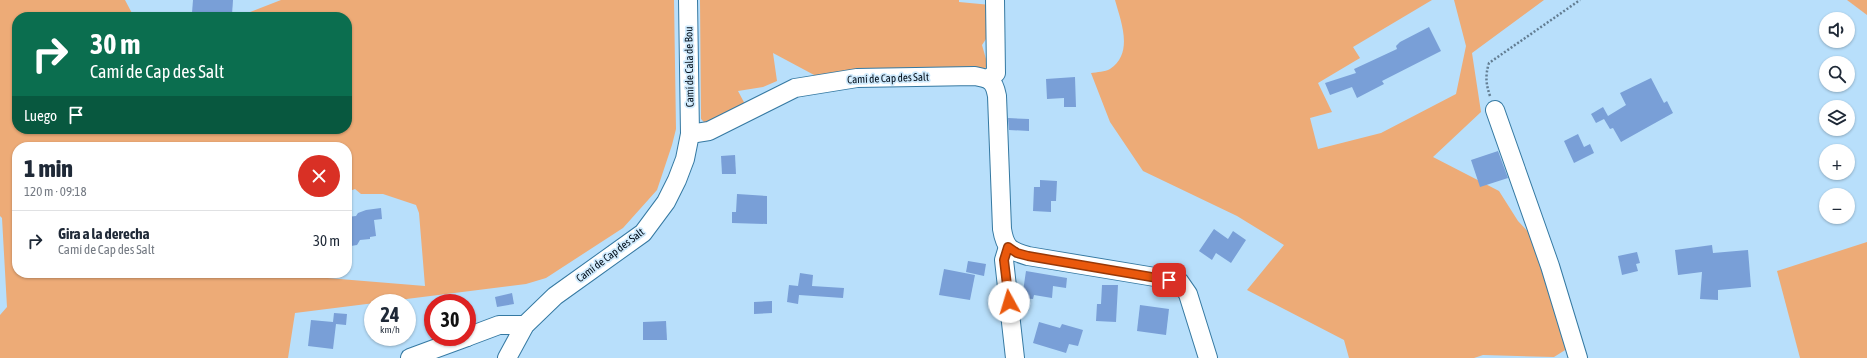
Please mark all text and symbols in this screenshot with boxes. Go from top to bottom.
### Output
map controls [1819,12,1855,224]
button: sound [1819,12,1855,48]
street label: Camí de Cala de Bou [682,27,696,107]
icon: right [24,28,76,80]
text: 30 m [90,28,140,60]
button: search [1819,56,1855,92]
text: Camí de Cap des Salt [90,61,224,82]
street label: Camí de Cap des Salt [847,71,929,85]
button: layers [1819,100,1855,136]
icon: arrive [65,104,87,126]
text: Luego [24,107,57,124]
button: + [1819,144,1855,180]
text: 1 min [24,155,73,182]
button: close [298,155,340,197]
text: 120 m · 09:18 [24,184,87,199]
button: − [1819,188,1855,224]
text: Gira a la derecha [58,225,149,242]
street label: Camí de Cap des Salt [574,226,646,284]
icon: right [24,230,46,252]
text: 30 m [313,232,340,249]
text: Camí de Cap des Salt [58,242,155,257]
pin [1152,263,1186,297]
icon: arrive [1158,269,1180,291]
position arrow [988,281,1030,323]
speed limit sign: 30 [424,294,476,346]
text: 24 [381,303,399,326]
text: km/h [380,324,400,335]

